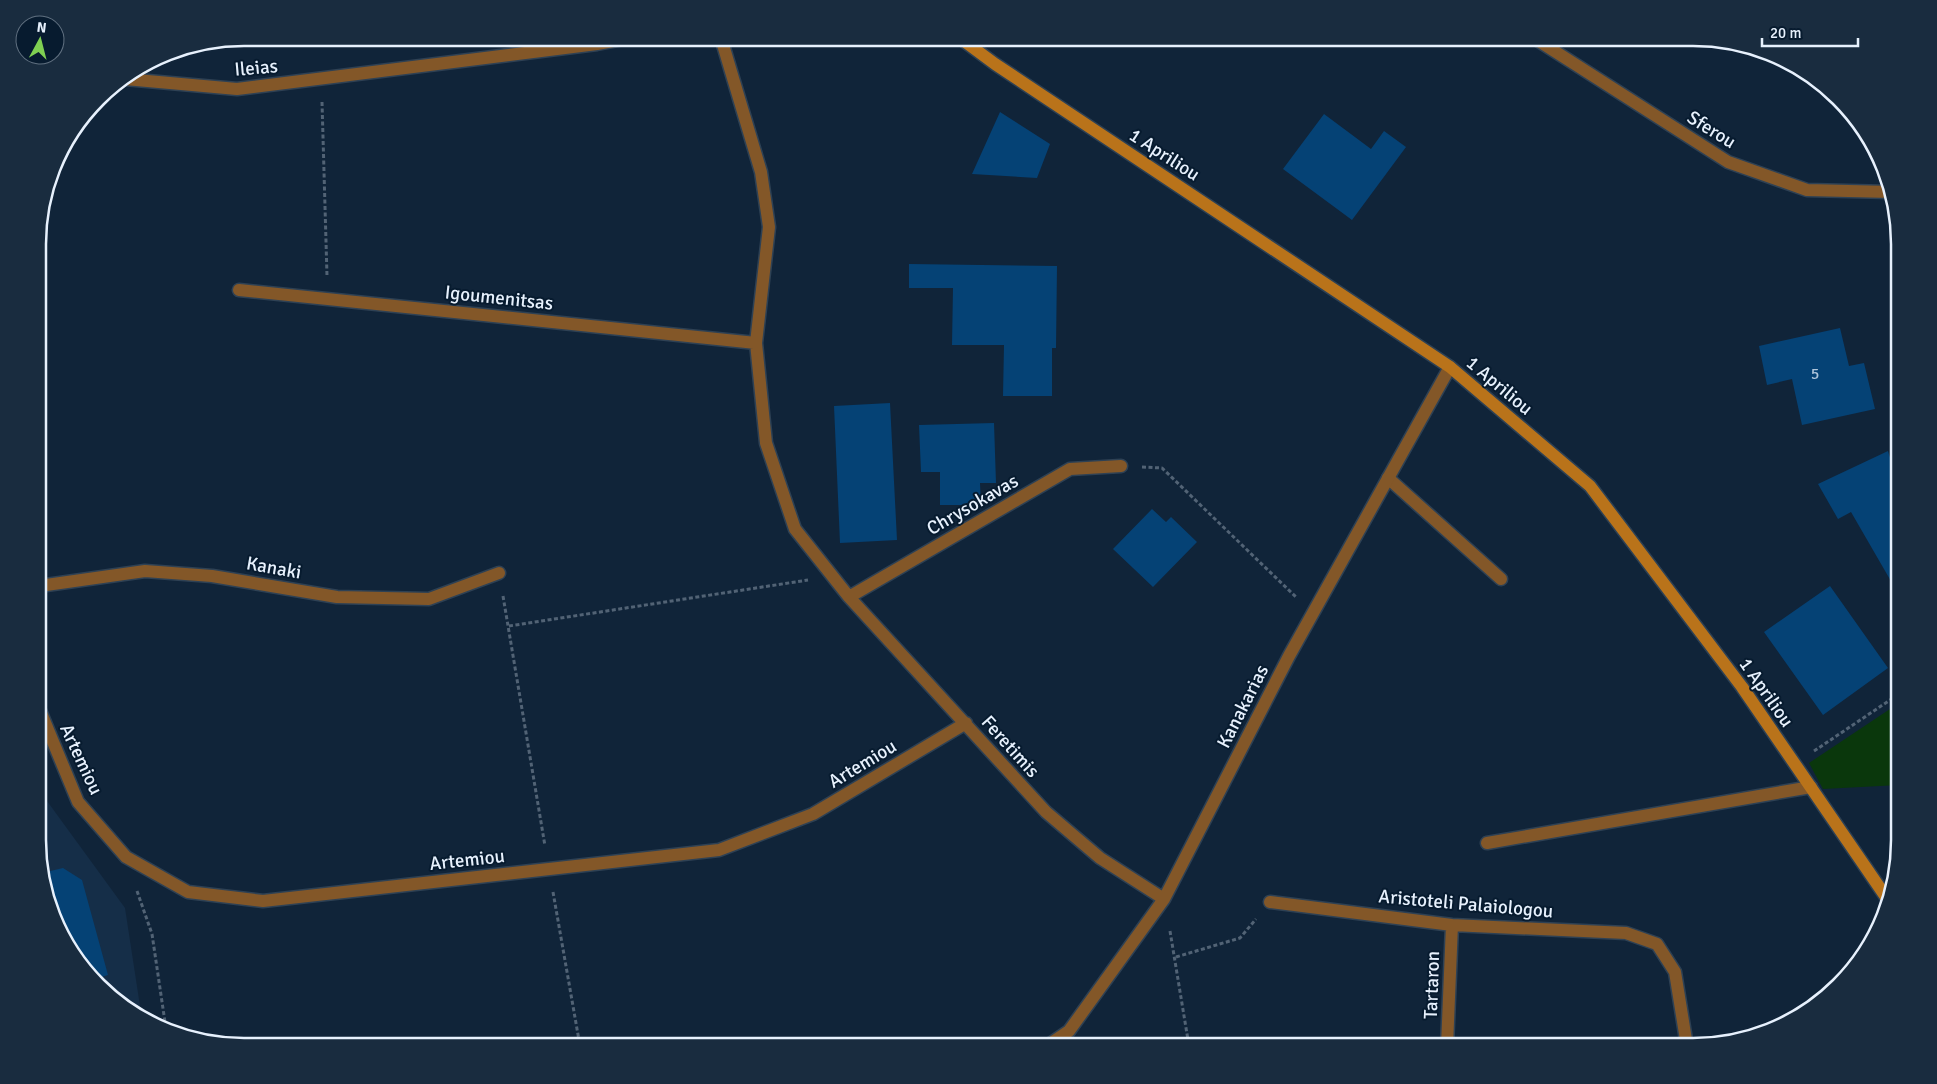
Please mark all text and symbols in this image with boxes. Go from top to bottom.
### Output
north arrow [15,15,65,65]
scale bar [1762,15,1858,47]
text: N [36,19,47,37]
text: 20 m [1770,24,1801,42]
street label: Ileias [233,54,279,82]
street label: Sferou [1683,106,1740,154]
street label: 1 Apriliou [1125,123,1204,187]
street label: Igoumenitsas [444,280,554,316]
street label: 1 Apriliou [1461,351,1538,421]
house number: 5 [1811,364,1819,384]
street label: Chrysokavas [922,469,1023,541]
street label: Kanaki [244,551,303,585]
street label: 1 Apriliou [1734,653,1799,732]
street label: Kanakarias [1212,661,1274,752]
street label: Feretimis [976,711,1044,783]
street label: Artemiou [54,720,108,799]
street label: Artemiou [824,734,901,794]
street label: Artemiou [428,844,506,876]
street label: Aristoteli Palaiologou [1378,884,1554,924]
street label: Tartaron [1419,951,1445,1020]

